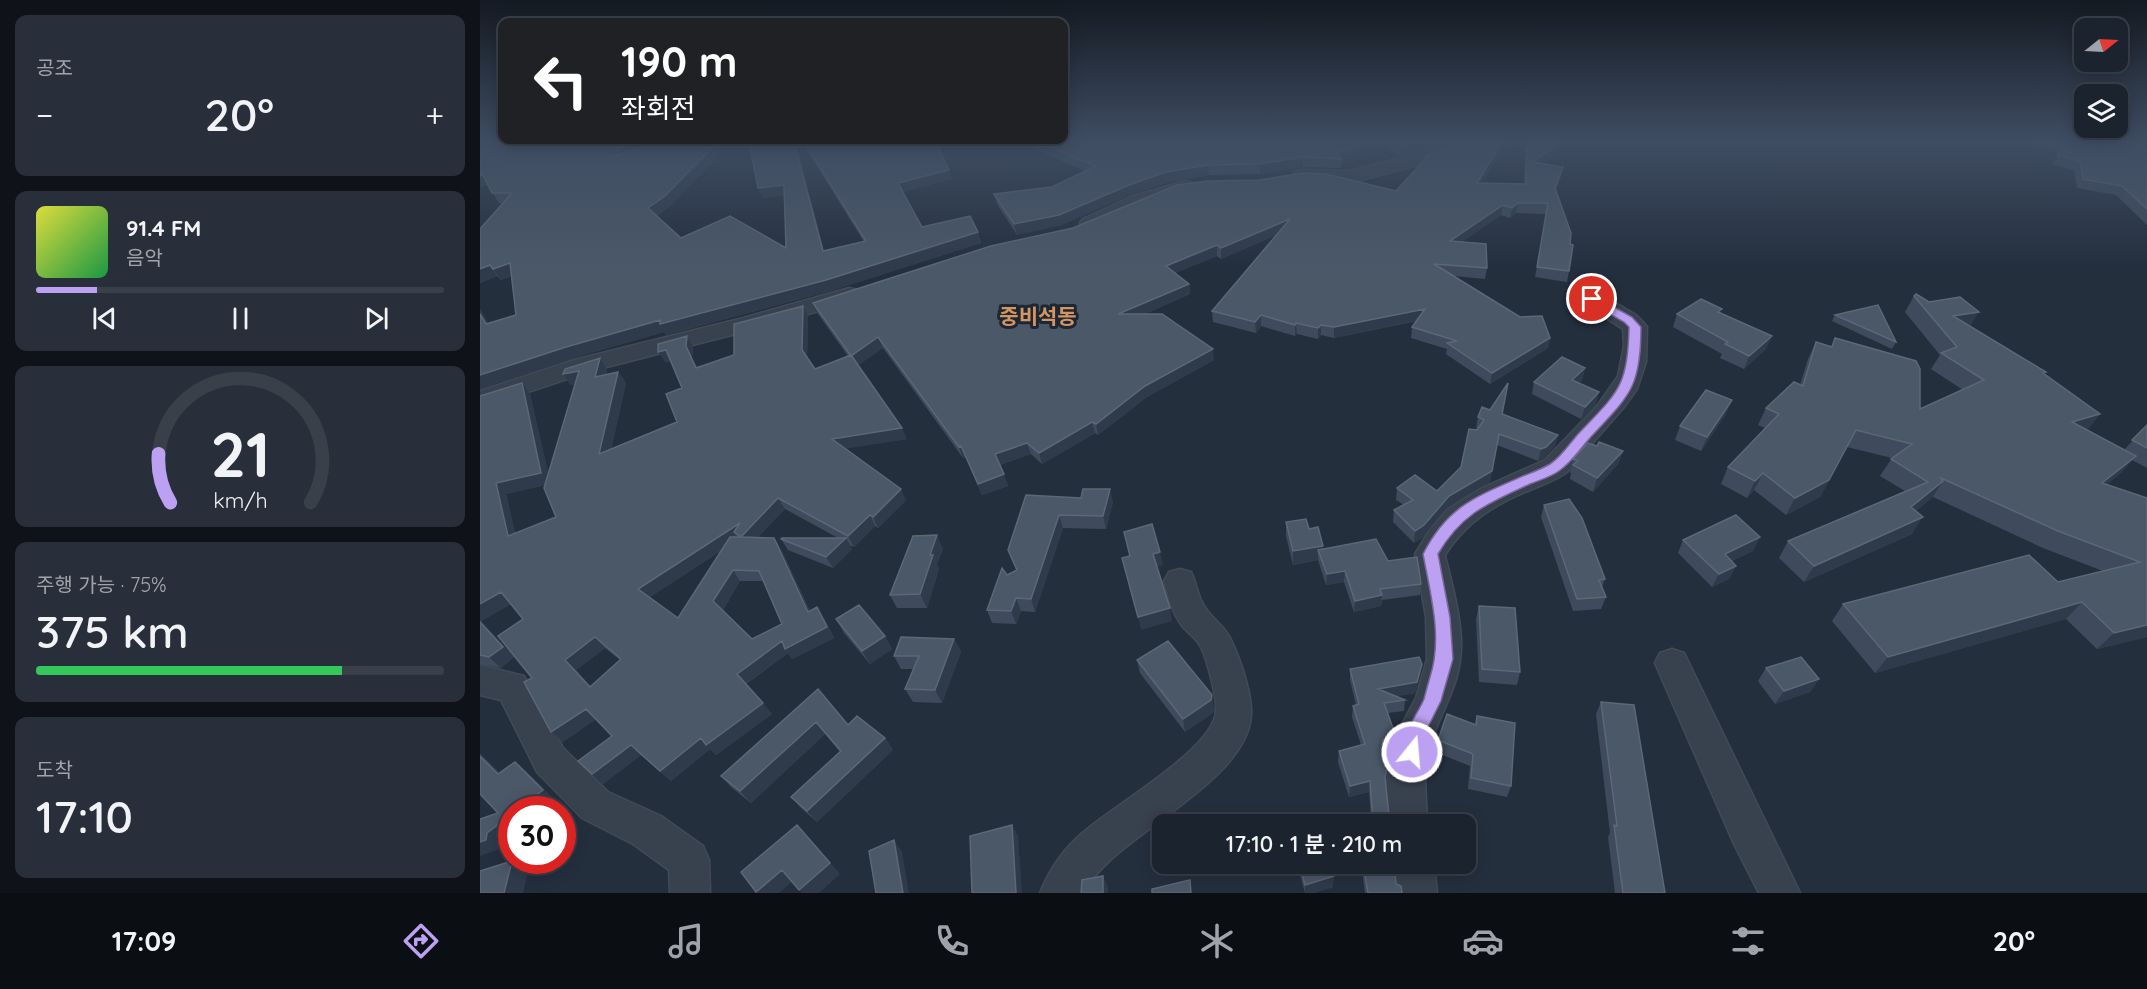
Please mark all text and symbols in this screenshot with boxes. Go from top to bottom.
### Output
north arrow [2074,18,2128,72]
map controls [2074,18,2128,138]
text: 190 m [621,35,737,88]
icon: left [522,42,600,120]
text: 공조 [36,55,73,80]
button: layers [2074,84,2128,138]
text: 20° [205,86,274,142]
text: 좌회전 [621,91,696,125]
text: − [36,94,53,135]
text: + [425,94,444,135]
text: 91.4 FM [126,214,201,242]
text: 음악 [126,245,163,270]
pin [1566,273,1617,324]
icon: arrive [1575,282,1608,315]
icon: previous [88,302,121,335]
icon: pause [224,302,257,335]
icon: next [360,302,393,335]
district label: 중비석동 [999,303,1077,329]
text: 21 [210,416,270,494]
text: km/h [213,488,267,514]
text: 주행 가능 · 75% [36,572,167,597]
text: 375 km [36,603,189,659]
position arrow [1380,720,1444,784]
text: 도착 [36,757,73,782]
text: 17:10 [36,788,133,844]
speed limit sign: 30 [498,796,576,874]
text: 17:10 · 1 분 · 210 m [1226,830,1402,858]
icon: directions [400,920,442,962]
icon: music [665,920,707,962]
icon: phone [931,920,973,962]
icon: climate [1196,920,1238,962]
icon: car [1462,920,1504,962]
icon: filters [1727,920,1769,962]
text: 17:09 [112,924,176,958]
text: 20° [1993,924,2035,958]

